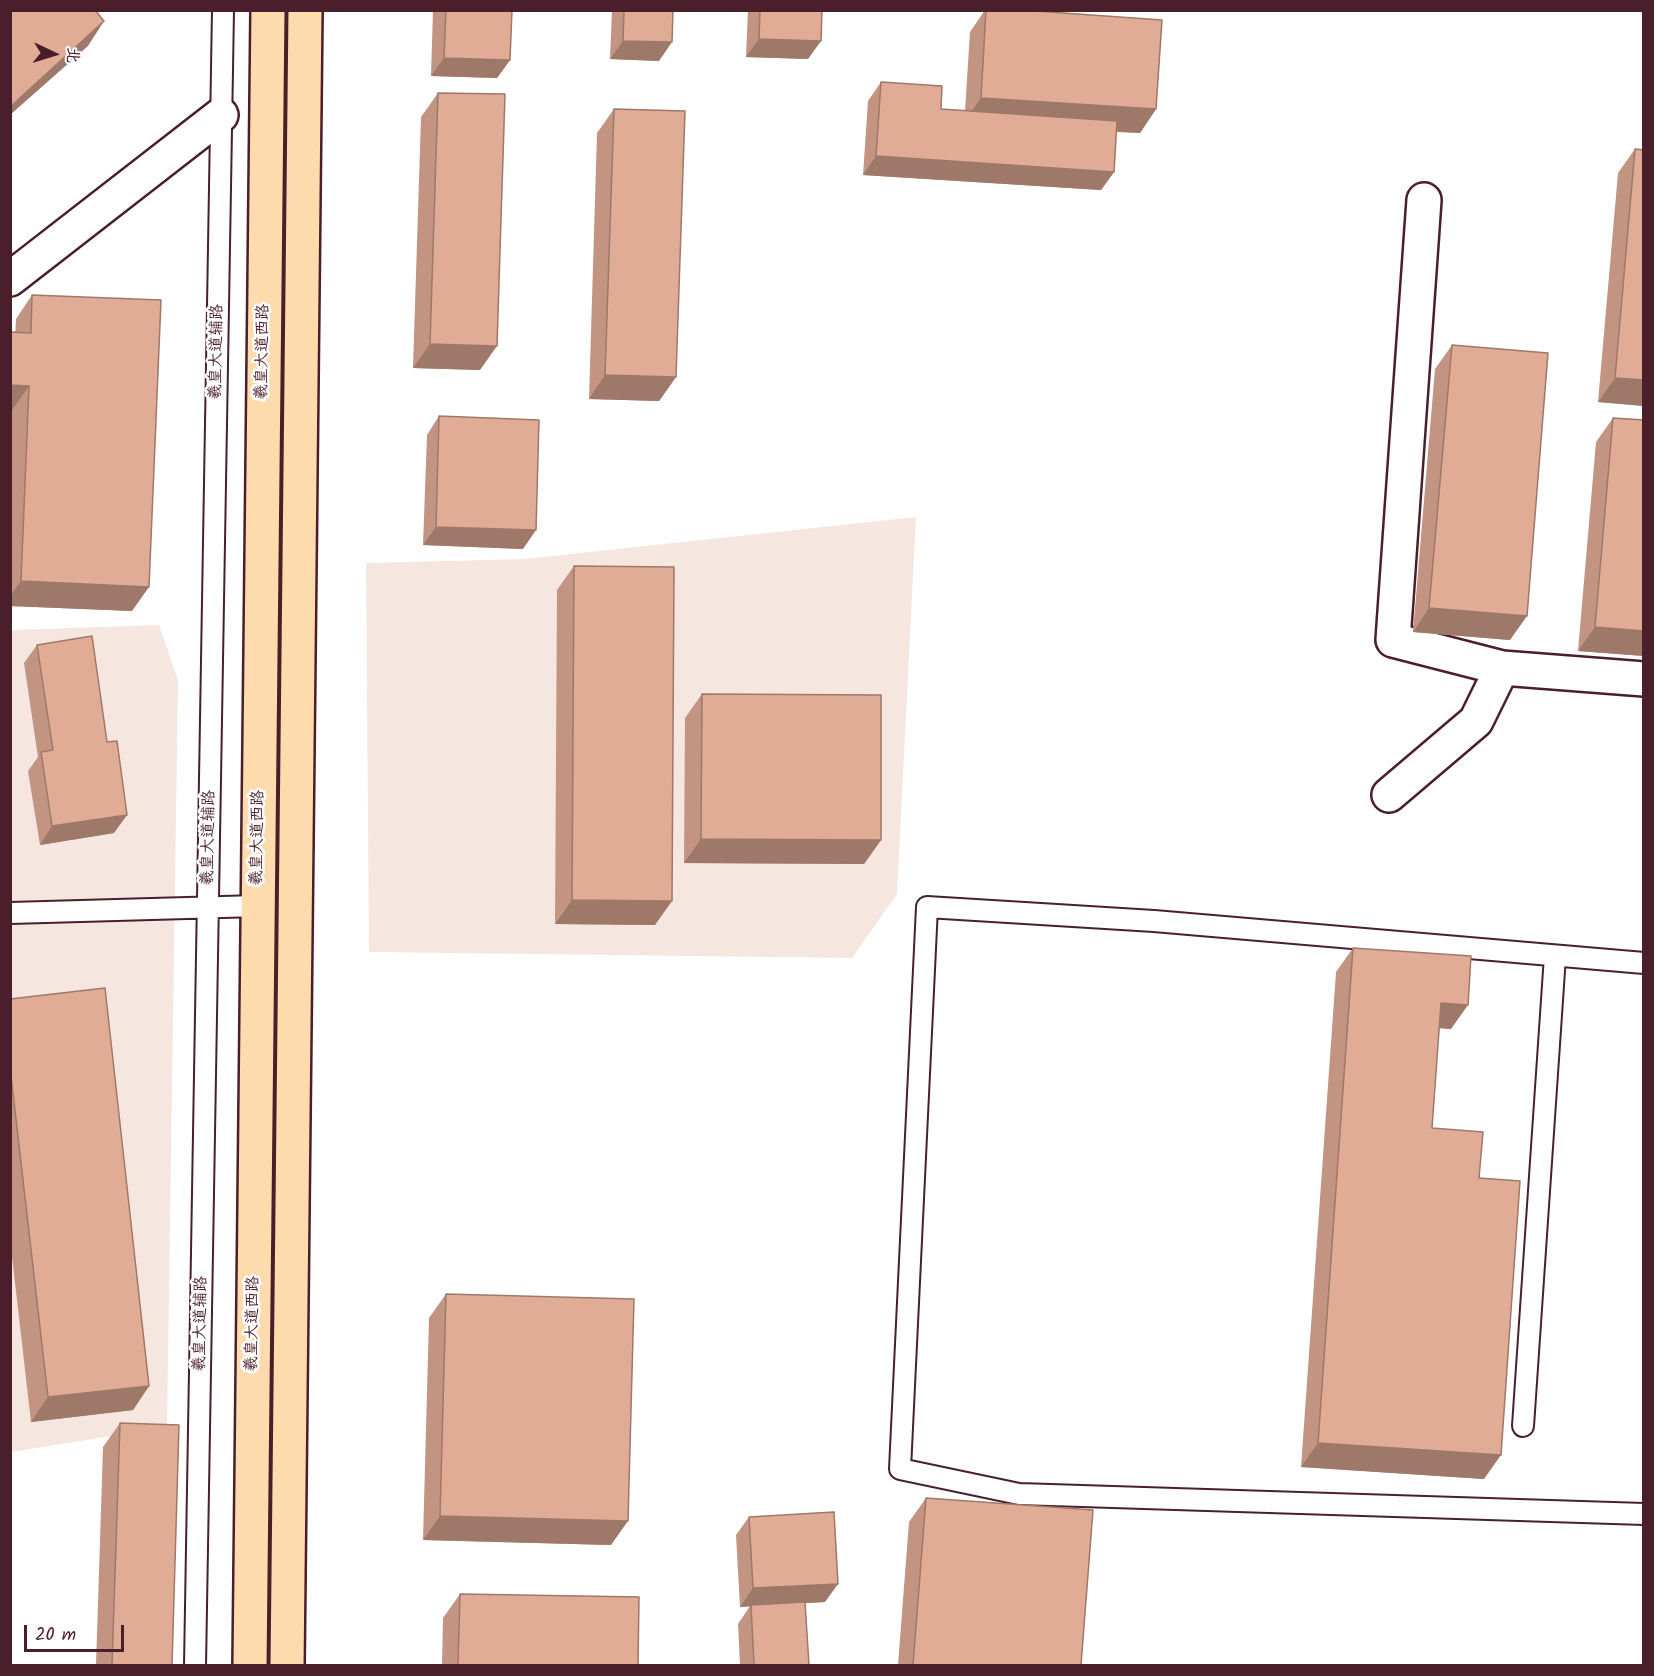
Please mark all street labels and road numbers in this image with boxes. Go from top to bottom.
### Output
street label: 羲皇大道辅路 [208,304,228,400]
street label: 羲皇大道西路 [254,304,274,400]
street label: 羲皇大道辅路 [200,790,220,886]
street label: 羲皇大道西路 [249,790,269,886]
street label: 羲皇大道辅路 [192,1276,212,1372]
street label: 羲皇大道西路 [244,1276,264,1372]

